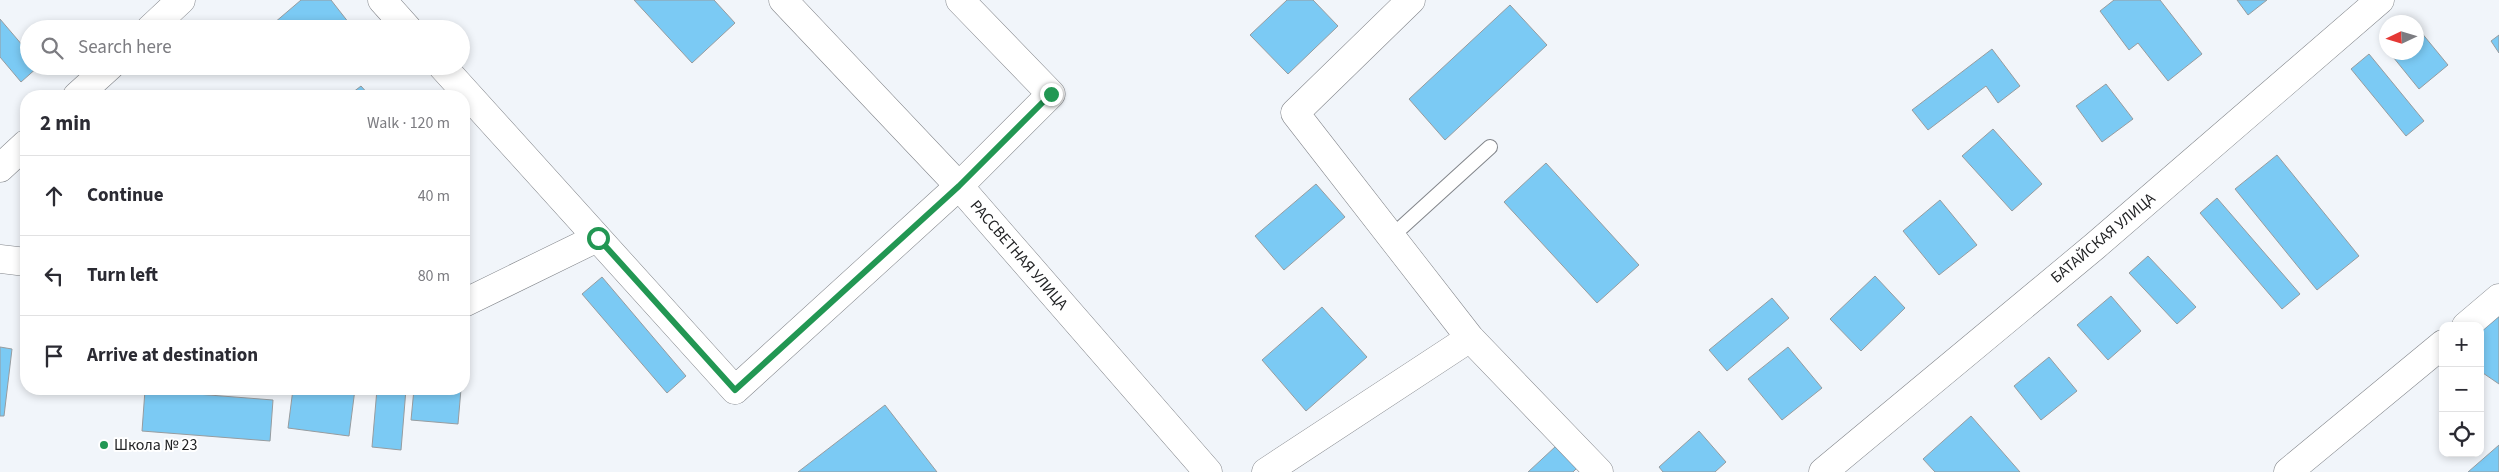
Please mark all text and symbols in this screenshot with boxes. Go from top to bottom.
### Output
north arrow [2379,15,2424,60]
search box [20,20,470,75]
icon: search [38,34,66,62]
text: Search here [78,34,172,61]
route end [1040,83,1063,106]
text: 2 min [40,108,91,138]
text: Walk · 120 m [367,112,450,134]
icon: ahead [40,182,68,210]
text: Continue [87,182,164,209]
text: 40 m [418,185,450,207]
street label: БАТАЙСКАЯ УЛИЦА [2046,187,2160,288]
street label: РАССВЕТНАЯ УЛИЦА [965,195,1073,315]
route start [587,227,610,250]
icon: left [40,262,68,290]
text: Turn left [87,262,158,289]
text: 80 m [418,265,450,287]
map controls [2439,322,2484,457]
button: + [2439,322,2484,367]
icon: arrive [40,342,68,370]
text: Arrive at destination [87,342,258,369]
button: − [2439,367,2484,412]
button: locate [2439,412,2484,457]
place label: Школа № 23 [114,434,198,456]
marker: Школа № 23 [98,439,110,451]

